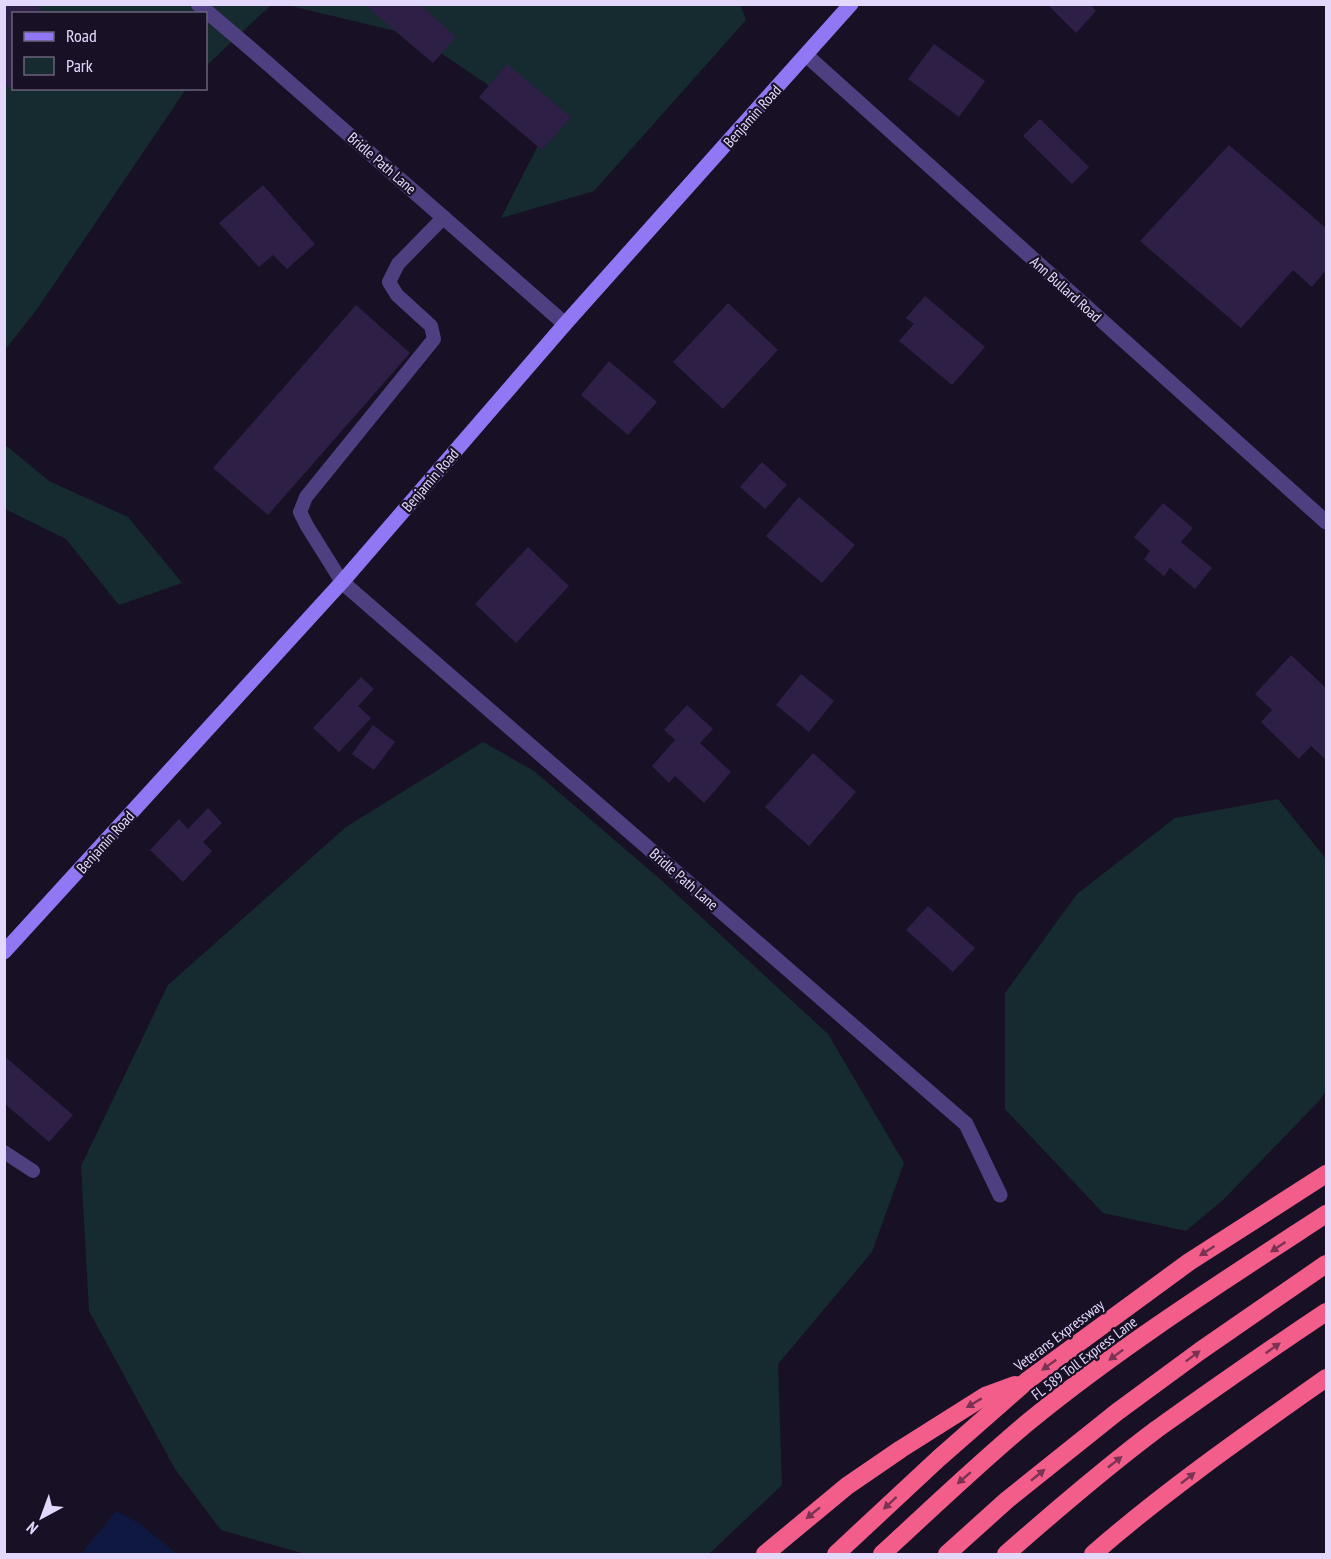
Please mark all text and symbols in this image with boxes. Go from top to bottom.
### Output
legend [12,12,207,90]
text: Road [66,24,97,47]
text: Park [66,54,93,77]
street label: Benjamin Road [719,81,785,151]
street label: Bridle Path Lane [344,128,420,198]
street label: Ann Bullard Road [1026,252,1106,326]
street label: Benjamin Road [397,445,463,515]
street label: Benjamin Road [72,807,138,877]
street label: Bridle Path Lane [646,844,722,914]
one-way arrow [1270,1241,1286,1253]
one-way arrow [1199,1245,1215,1256]
street label: Veterans Expressway [1010,1295,1108,1376]
street label: FL 589 Toll Express Lane [1027,1312,1141,1404]
one-way arrow [1264,1342,1280,1354]
one-way arrow [1108,1349,1123,1361]
one-way arrow [1185,1350,1200,1362]
one-way arrow [1041,1359,1057,1371]
one-way arrow [965,1398,982,1408]
one-way arrow [1107,1457,1122,1469]
one-way arrow [1031,1469,1046,1481]
one-way arrow [957,1471,972,1485]
one-way arrow [1180,1473,1195,1485]
north arrow [12,1487,72,1547]
one-way arrow [883,1496,897,1510]
one-way arrow [806,1507,821,1519]
text: N [22,1518,42,1539]

